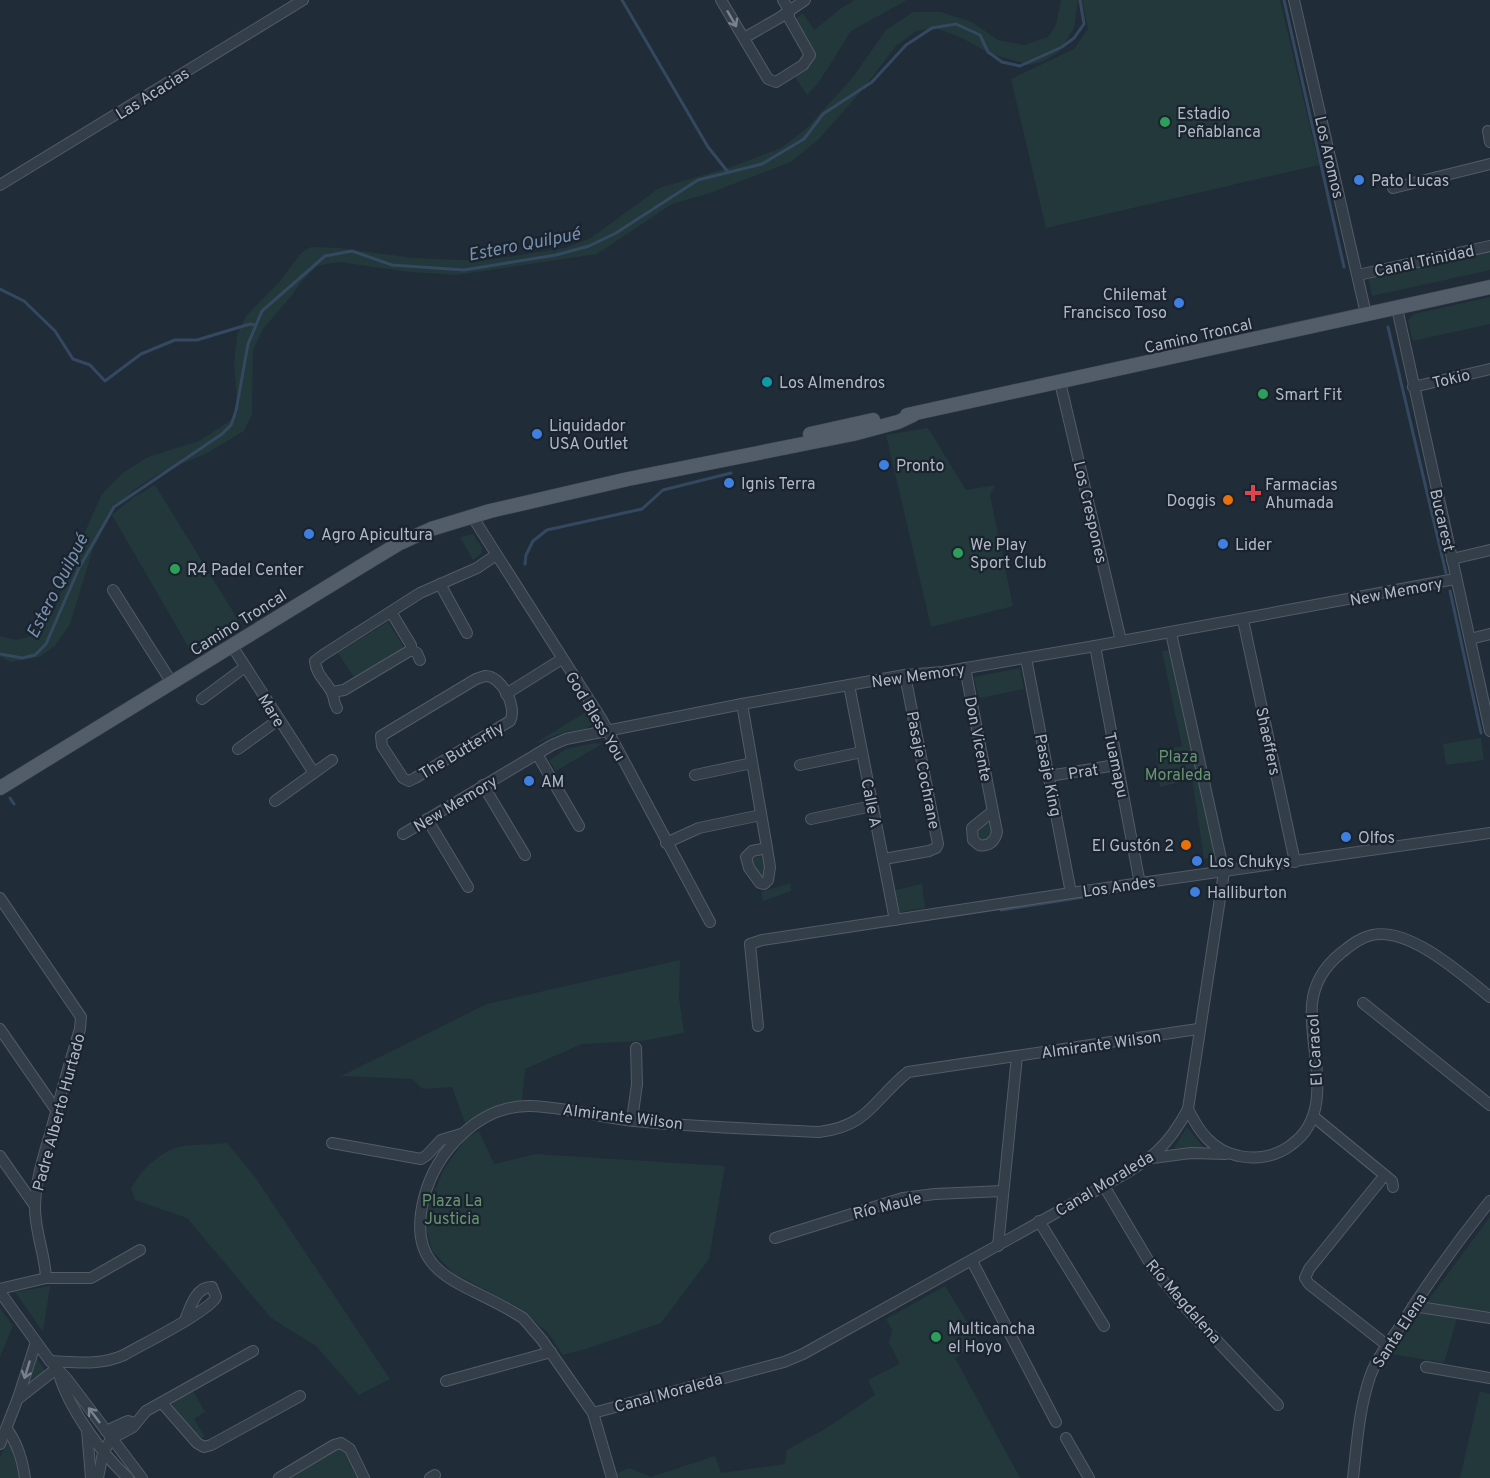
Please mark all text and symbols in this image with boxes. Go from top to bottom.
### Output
one-way arrow [727,10,739,27]
street label: Las Acacias [112,64,194,125]
place label: Estadio Peñablanca [1177,105,1261,143]
street label: Los Aromos [1309,114,1347,201]
marker: Estadio Peñablanca [1158,115,1172,129]
place label: Pato Lucas [1371,172,1449,192]
marker: Pato Lucas [1352,173,1366,187]
water label: Estero Quilpué [466,223,584,268]
street label: Canal Trinidad [1373,242,1476,282]
place label: Chilemat Francisco Toso [1063,286,1167,324]
marker: Chilemat Francisco Toso [1172,296,1186,310]
street label: Camino Troncal [1143,315,1254,359]
street label: Tokio [1431,366,1472,394]
place label: Los Almendros [779,374,885,394]
marker: Los Almendros [760,375,774,389]
place label: Smart Fit [1275,386,1342,406]
marker: Smart Fit [1256,387,1270,401]
place label: Liquidador USA Outlet [549,417,628,455]
marker: Liquidador USA Outlet [530,427,544,441]
place label: Pronto [896,457,944,477]
marker: Pronto [877,458,891,472]
street label: Los Crespones [1068,459,1111,566]
place label: Ignis Terra [741,475,816,495]
marker: Ignis Terra [722,476,736,490]
place label: Farmacias Ahumada [1265,476,1338,514]
marker: Farmacias Ahumada [1246,486,1260,500]
street label: Bucarest [1424,487,1458,554]
place label: Doggis [1167,492,1216,512]
marker: Doggis [1221,493,1235,507]
place label: Agro Apicultura [321,526,433,546]
marker: Agro Apicultura [302,527,316,541]
water label: Estero Quilpué [22,529,95,643]
place label: We Play Sport Club [970,536,1047,574]
place label: Lider [1235,536,1272,556]
marker: Lider [1216,537,1230,551]
marker: We Play Sport Club [951,546,965,560]
place label: R4 Padel Center [187,561,304,581]
marker: R4 Padel Center [168,562,182,576]
street label: New Memory [1348,574,1445,612]
street label: Camino Troncal [187,586,291,661]
street label: New Memory [870,661,966,693]
street label: God Bless You [560,669,629,765]
street label: Mare [252,691,288,731]
street label: Don Vicente [959,695,995,784]
street label: Shaeffers [1250,706,1284,777]
street label: Pasaje Cochrane [901,710,943,831]
street label: The Butterfly [416,719,508,785]
street label: Tuamapu [1098,731,1132,800]
street label: Pasaje King [1029,732,1065,818]
park label: Plaza Moraleda [1145,748,1211,786]
street label: Prat [1067,761,1100,785]
street label: New Memory [411,772,502,838]
place label: AM [541,773,564,793]
marker: AM [522,774,536,788]
street label: Calle A [855,777,885,830]
place label: Olfos [1358,829,1395,849]
marker: Olfos [1339,830,1353,844]
place label: El Gustón 2 [1092,837,1174,857]
marker: El Gustón 2 [1179,838,1193,852]
place label: Los Chukys [1209,853,1290,873]
marker: Los Chukys [1190,854,1204,868]
street label: Los Andes [1082,873,1157,903]
place label: Halliburton [1207,884,1287,904]
marker: Halliburton [1188,885,1202,899]
street label: El Caracol [1304,1013,1328,1087]
street label: Almirante Wilson [1040,1028,1162,1064]
street label: Padre Alberto Hurtado [29,1031,91,1194]
street label: Almirante Wilson [562,1101,684,1135]
street label: Canal Moraleda [1052,1148,1158,1222]
street label: Río Maule [851,1189,924,1225]
park label: Plaza La Justicia [422,1192,482,1230]
street label: Río Magdalena [1140,1256,1225,1349]
street label: Santa Elena [1369,1290,1432,1372]
place label: Multicancha el Hoyo [948,1320,1035,1358]
marker: Multicancha el Hoyo [929,1330,943,1344]
one-way arrow [21,1360,32,1379]
street label: Canal Moraleda [612,1370,725,1418]
one-way arrow [87,1407,100,1423]

